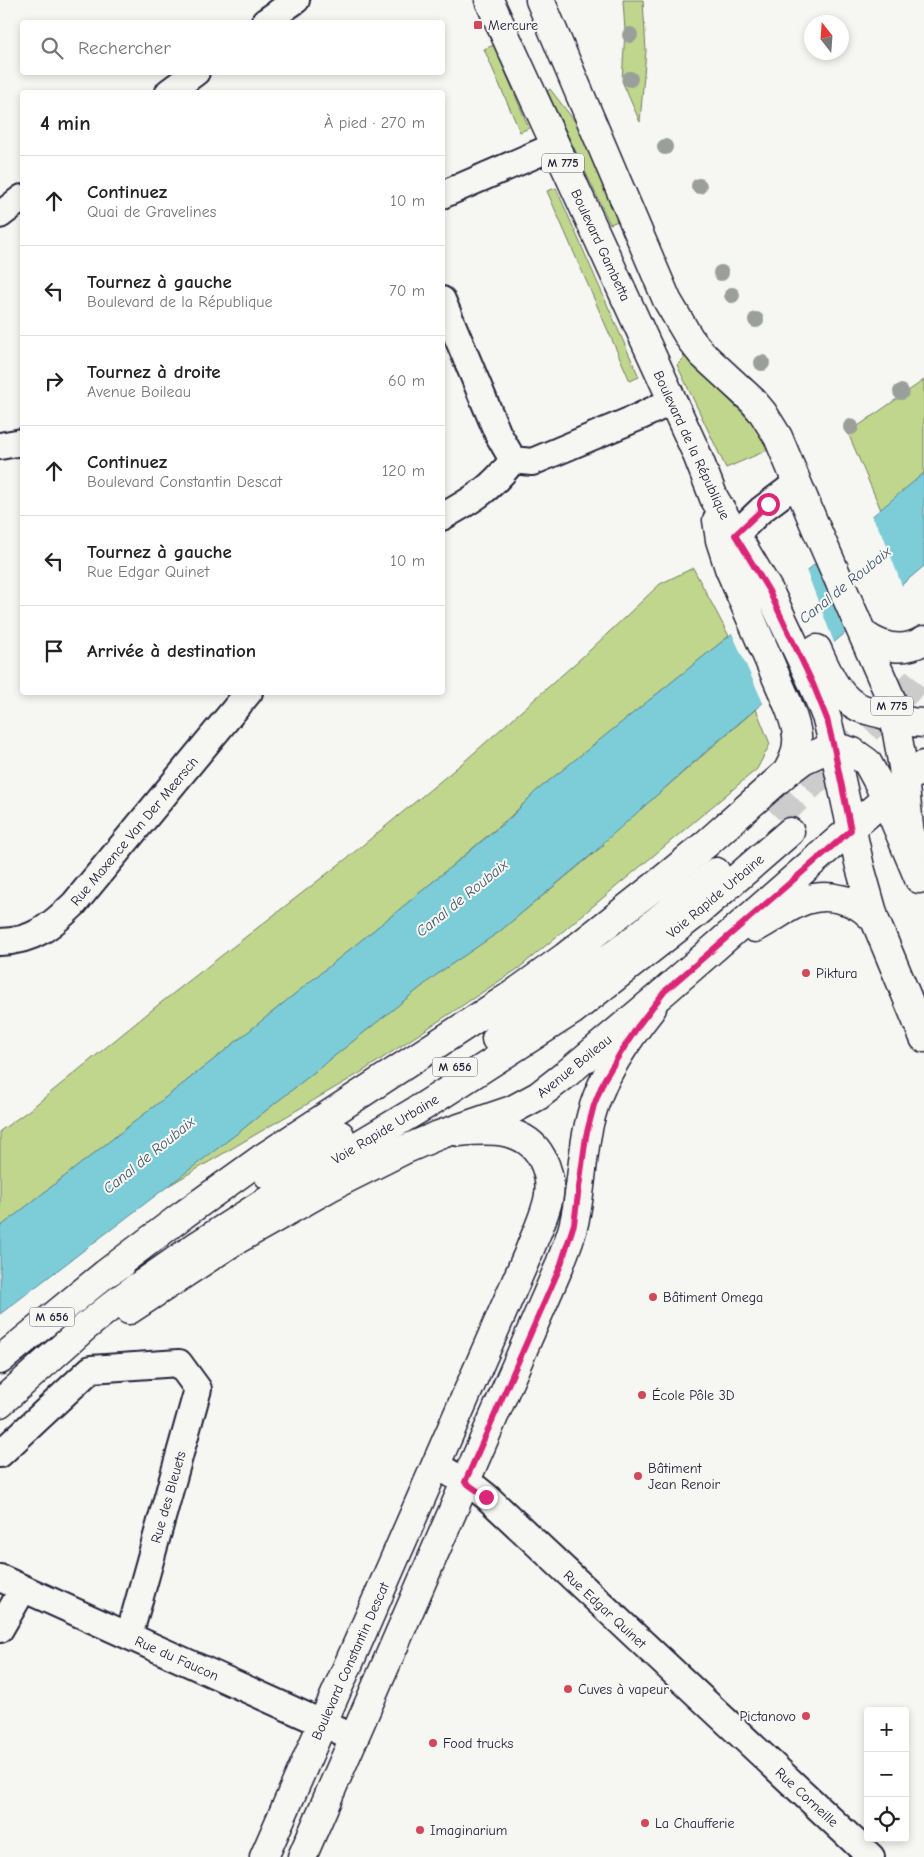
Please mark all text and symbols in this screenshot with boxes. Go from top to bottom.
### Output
north arrow [804,15,849,60]
place label: Mercure [488,17,538,34]
marker: Mercure [472,19,484,31]
search box [20,20,445,75]
icon: search [38,34,66,62]
text: Rechercher [78,37,171,59]
text: 4 min [40,111,91,135]
text: À pied · 270 m [324,114,425,132]
road number: M 775 [542,154,584,172]
text: Continuez [87,181,167,203]
icon: ahead [40,187,68,215]
street label: Boulevard Gambetta [567,187,634,304]
text: 10 m [390,192,425,210]
text: Quai de Gravelines [87,203,216,221]
text: Tournez à gauche [87,271,232,293]
icon: left [40,277,68,305]
text: 70 m [389,282,425,300]
text: Boulevard de la République [87,293,273,311]
text: Tournez à droite [87,361,221,383]
icon: right [40,367,68,395]
street label: Boulevard de la République [650,368,734,522]
text: 60 m [388,372,425,390]
text: Avenue Boileau [87,383,191,401]
text: Continuez [87,451,167,473]
icon: ahead [40,457,68,485]
text: 120 m [382,462,425,480]
text: Boulevard Constantin Descat [87,473,282,491]
route start [757,493,780,516]
text: Tournez à gauche [87,541,232,563]
water label: Canal de Roubaix [796,542,895,627]
icon: left [40,547,68,575]
text: 10 m [390,552,425,570]
text: Rue Edgar Quinet [87,563,209,581]
icon: arrive [40,637,68,665]
text: Arrivée à destination [87,640,256,662]
road number: M 775 [871,696,913,716]
street label: Rue Maxence Van Der Meersch [67,753,202,909]
street label: Voie Rapide Urbaine [663,851,767,942]
water label: Canal de Roubaix [413,855,512,940]
place label: Piktura [816,965,857,982]
marker: Piktura [800,967,812,979]
street label: Avenue Boileau [534,1031,615,1102]
road number: M 656 [432,1058,478,1076]
street label: Voie Rapide Urbaine [329,1091,442,1168]
water label: Canal de Roubaix [100,1112,199,1197]
place label: Bâtiment Omega [663,1289,763,1306]
marker: Bâtiment Omega [647,1291,659,1303]
road number: M 656 [30,1308,74,1326]
place label: École Pôle 3D [652,1387,735,1404]
marker: École Pôle 3D [636,1389,648,1401]
street label: Rue des Bleuets [147,1449,190,1545]
place label: Bâtiment Jean Renoir [648,1460,721,1493]
marker: Bâtiment Jean Renoir [632,1470,644,1482]
route end [475,1486,498,1509]
street label: Rue Edgar Quinet [560,1567,650,1653]
street label: Boulevard Constantin Descat [308,1579,393,1743]
street label: Rue du Faucon [132,1632,221,1685]
place label: Cuves à vapeur [578,1681,669,1698]
marker: Cuves à vapeur [562,1683,574,1695]
map controls [864,1707,909,1842]
button: + [864,1707,909,1752]
place label: Pictanovo [739,1708,796,1725]
marker: Pictanovo [800,1710,812,1722]
place label: Food trucks [443,1735,513,1752]
marker: Food trucks [427,1737,439,1749]
button: − [864,1752,909,1797]
street label: Rue Corneille [772,1764,842,1831]
button: locate [864,1797,909,1842]
place label: La Chaufferie [655,1815,734,1832]
marker: La Chaufferie [639,1817,651,1829]
place label: Imaginarium [430,1822,507,1839]
marker: Imaginarium [414,1824,426,1836]

